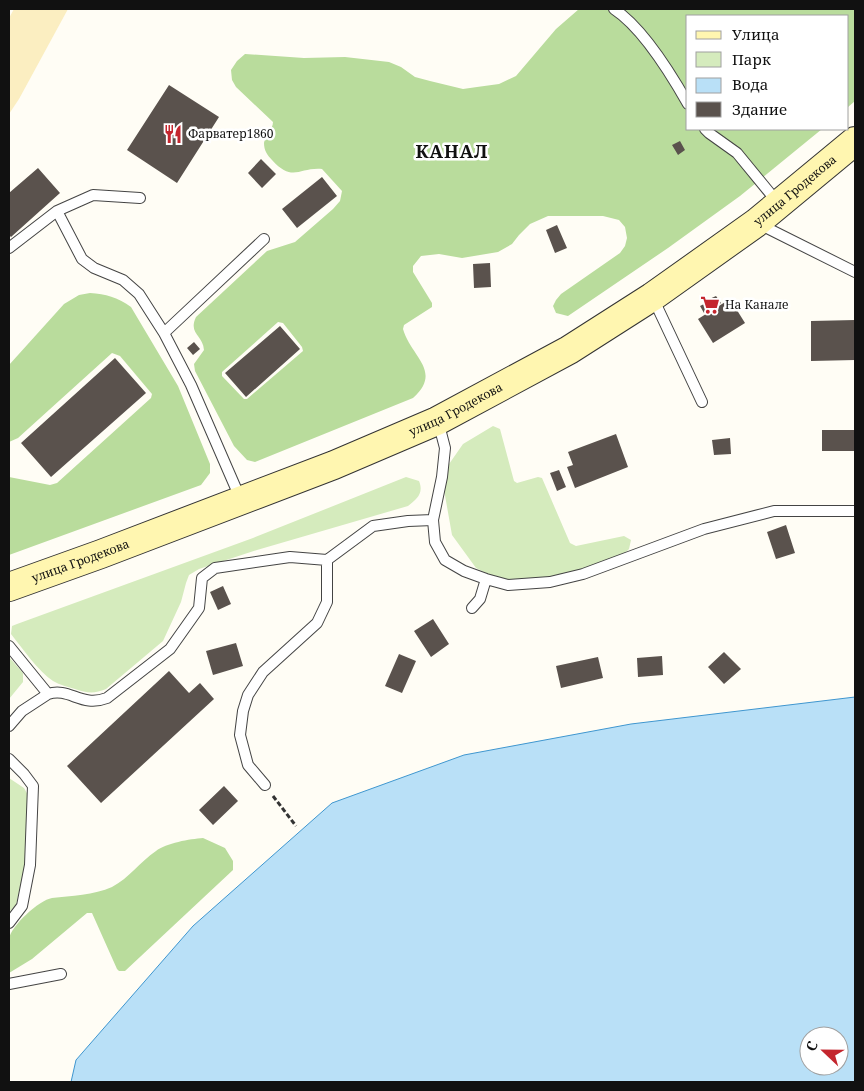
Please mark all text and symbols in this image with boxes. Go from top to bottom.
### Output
legend [686,15,849,130]
text: Улица [732,24,780,44]
text: Парк [732,49,771,69]
text: Вода [732,74,768,94]
text: Здание [732,99,787,119]
restaurant icon: Фарватер1860 [162,123,184,145]
place label: Фарватер1860 [188,125,274,142]
district label: КАНАЛ [415,139,489,163]
street label: улица Гродекова [750,151,840,230]
supermarket icon: На Канале [699,294,721,316]
place label: На Канале [725,296,788,313]
street label: улица Гродекова [406,378,505,440]
street label: улица Гродекова [29,535,132,586]
north arrow [799,1026,849,1076]
text: С [801,1038,822,1054]

